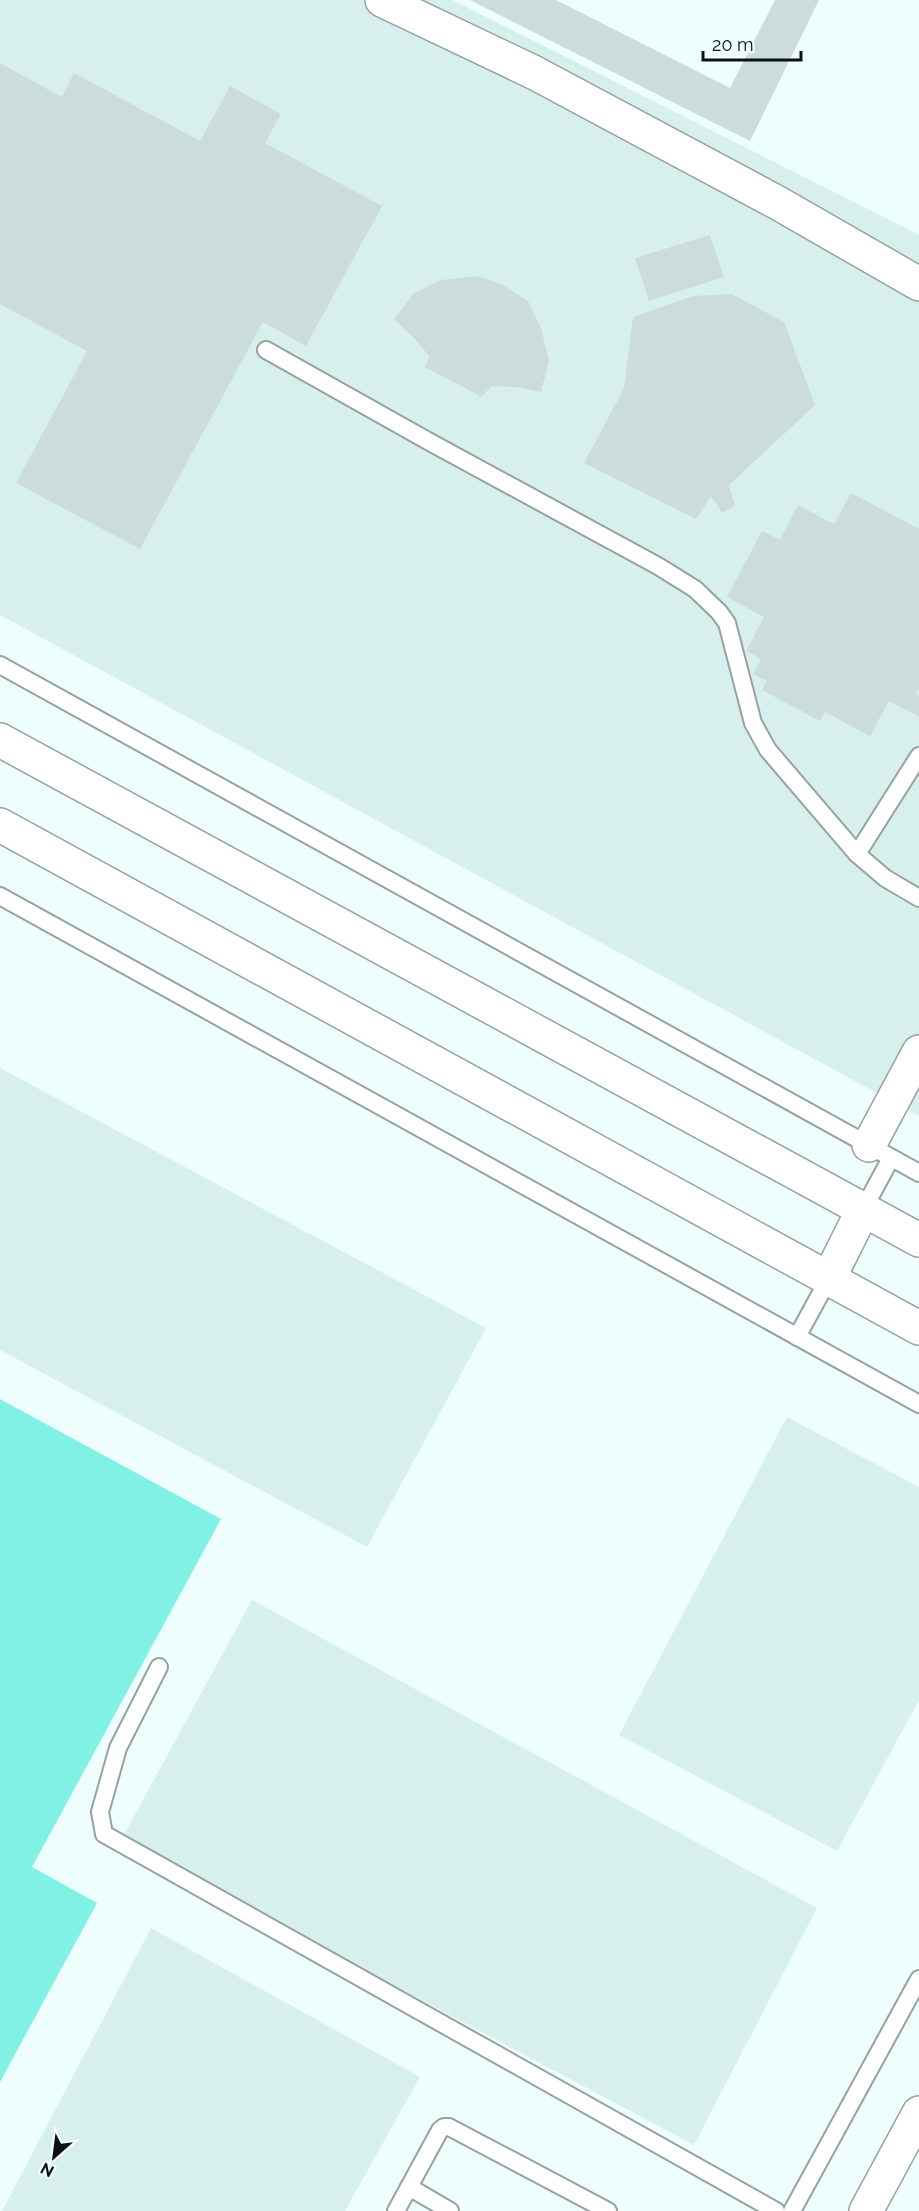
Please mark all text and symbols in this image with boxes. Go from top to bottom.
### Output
scale bar [703,24,800,62]
text: 20 m [712,34,754,55]
north arrow [24,2127,84,2187]
text: N [37,2159,57,2181]

